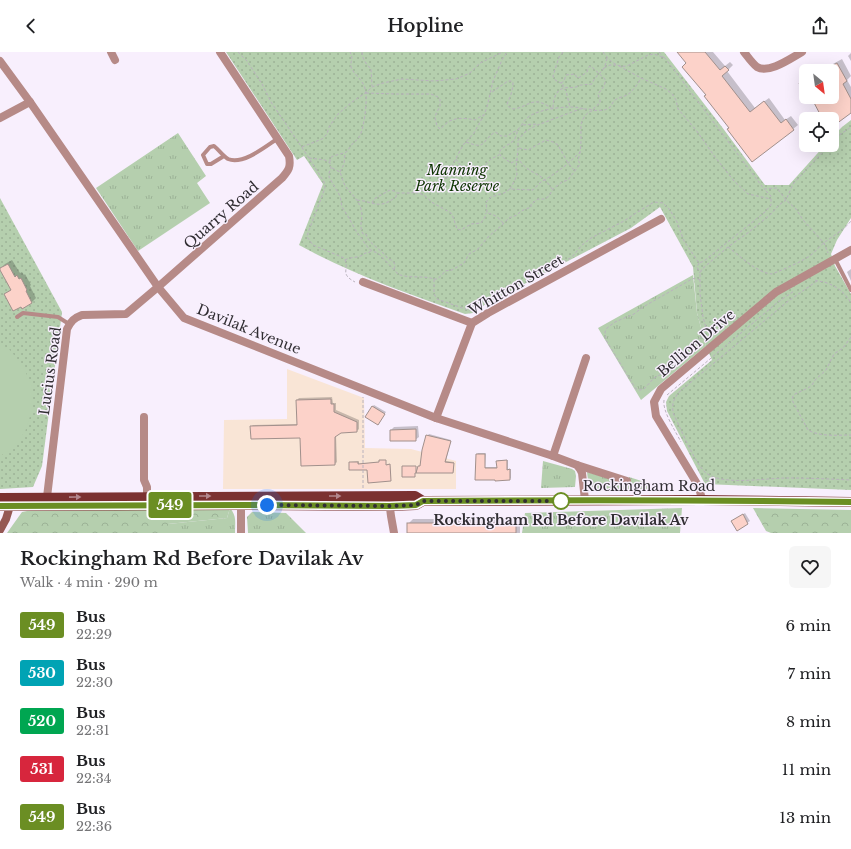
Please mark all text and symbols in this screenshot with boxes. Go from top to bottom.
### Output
icon: back [20,15,42,37]
text: Hopline [387,15,464,37]
icon: share [809,15,831,37]
north arrow [799,64,839,104]
map controls [799,64,839,152]
button: locate [799,112,839,152]
park label: Manning Park Reserve [414,161,500,195]
street label: Quarry Road [180,177,263,252]
street label: Whitton Street [464,250,567,320]
street label: Davilak Avenue [194,300,304,358]
street label: Bellion Drive [654,305,738,381]
street label: Lucius Road [35,325,65,416]
street label: Rockingham Road [583,477,716,495]
line badge: 549 [147,492,193,518]
marker: Rockingham Rd Before Davilak Av [552,492,570,510]
one-way arrow [199,493,211,500]
one-way arrow [329,493,342,499]
one-way arrow [69,494,82,500]
your location [257,495,277,515]
text: 549 [156,496,184,514]
place label: Rockingham Rd Before Davilak Av [433,511,689,529]
button: heart [789,546,831,588]
text: Rockingham Rd Before Davilak Av [20,547,364,570]
text: Walk · 4 min · 290 m [20,574,158,591]
text: Bus [76,607,106,626]
text: 549 [28,616,56,634]
text: 6 min [786,616,831,635]
text: 22:29 [76,626,112,643]
text: Bus [76,655,106,674]
text: 530 [28,664,56,682]
text: 7 min [788,664,831,683]
text: 22:30 [76,674,113,691]
text: Bus [76,703,106,722]
text: 520 [28,712,56,730]
text: 8 min [786,712,831,731]
text: 22:31 [76,722,110,739]
text: Bus [76,751,106,770]
text: 531 [30,760,54,778]
text: 11 min [782,760,831,779]
text: 22:34 [76,770,111,787]
text: Bus [76,799,106,818]
text: 549 [28,808,56,826]
text: 13 min [779,808,831,827]
text: 22:36 [76,818,112,835]

